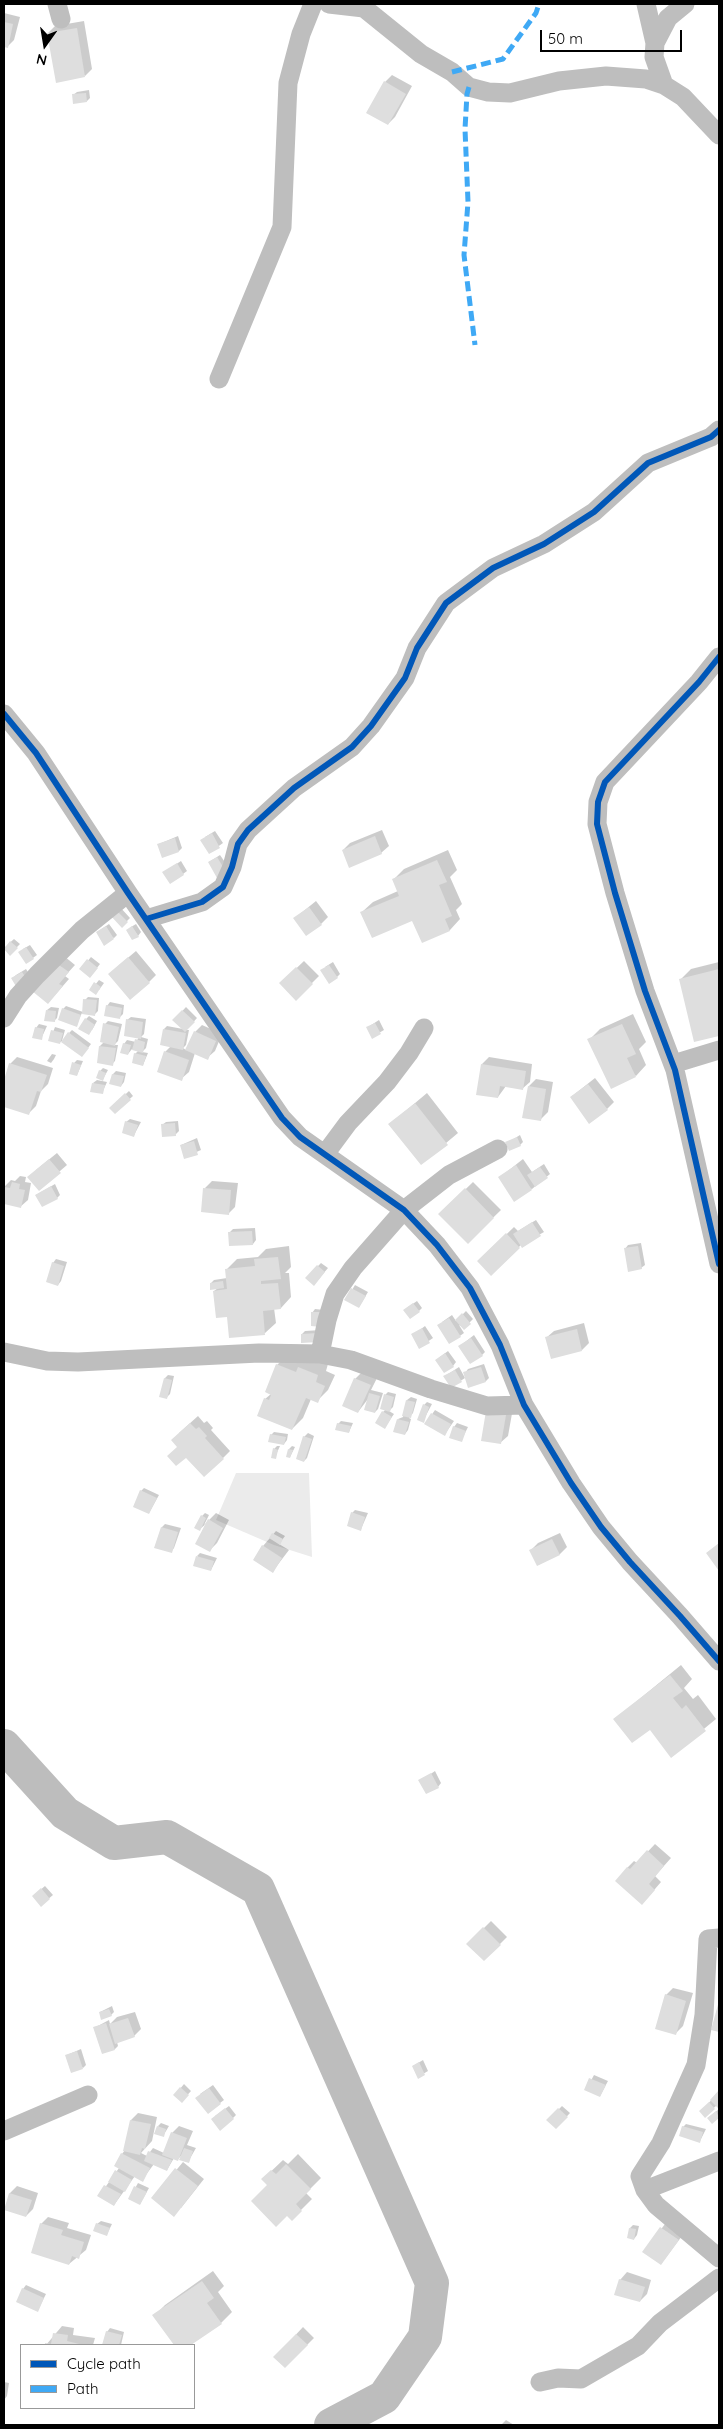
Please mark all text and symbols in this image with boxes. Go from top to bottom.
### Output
north arrow [20,20,70,70]
scale bar [543,20,686,52]
text: 50 m [548,29,583,48]
text: N [35,50,49,70]
legend [20,2344,195,2409]
text: Cycle path [67,2354,141,2373]
text: Path [67,2379,99,2398]

